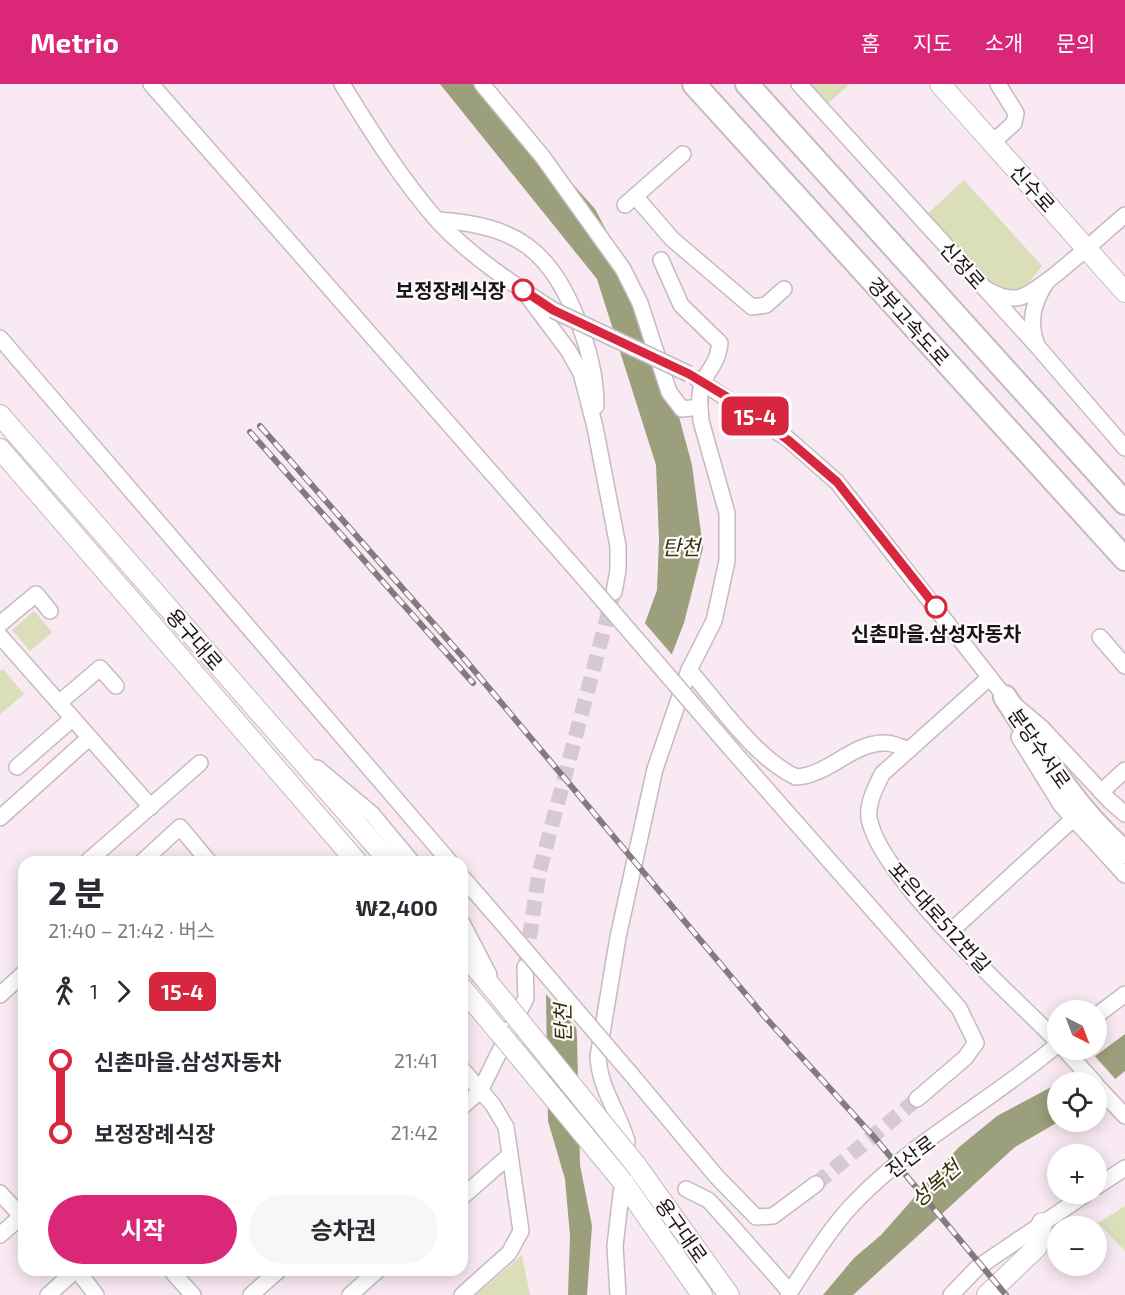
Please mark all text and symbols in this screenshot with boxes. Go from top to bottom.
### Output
text: Metrio [30,25,119,59]
text: 홈 [861,30,880,55]
text: 지도 [913,30,952,55]
text: 소개 [985,30,1023,55]
text: 문의 [1056,30,1095,55]
street label: 신수로 [1006,159,1060,217]
street label: 신정로 [936,236,990,294]
street label: 경부고속도로 [863,272,955,370]
place label: 보정장례식장 [396,278,506,302]
marker: 보정장례식장 [512,279,534,301]
line badge: 15-4 [713,396,797,436]
text: 15-4 [734,404,776,429]
water label: 탄천 [662,534,703,559]
marker: 신촌마을.삼성자동차 [925,596,947,618]
street label: 용구대로 [162,603,228,675]
place label: 신촌마을.삼성자동차 [851,621,1022,645]
street label: 분당수서로 [1004,703,1076,793]
street label: 포은대로512번길 [884,857,996,977]
text: 2 분 [48,872,105,912]
text: ₩2,400 [356,894,438,920]
text: 21:40 – 21:42 · 버스 [48,918,215,942]
icon: walk [48,975,81,1008]
icon: forward [107,975,140,1008]
text: 1 [90,979,98,1003]
text: 15-4 [161,979,204,1004]
north arrow [1047,1000,1107,1060]
map controls [1047,1000,1107,1276]
water label: 탄천 [549,1001,575,1043]
text: 신촌마을.삼성자동차 [94,1048,282,1074]
text: 21:41 [394,1048,438,1072]
button: locate [1047,1072,1107,1132]
text: 보정장례식장 [94,1120,215,1146]
text: 21:42 [391,1120,438,1144]
street label: 진산로 [881,1130,939,1182]
button: + [1047,1144,1107,1204]
water label: 성복천 [905,1153,967,1211]
street label: 용구대로 [651,1193,713,1267]
button: 시작 [48,1195,237,1264]
button: 승차권 [249,1195,438,1264]
button: − [1047,1216,1107,1276]

